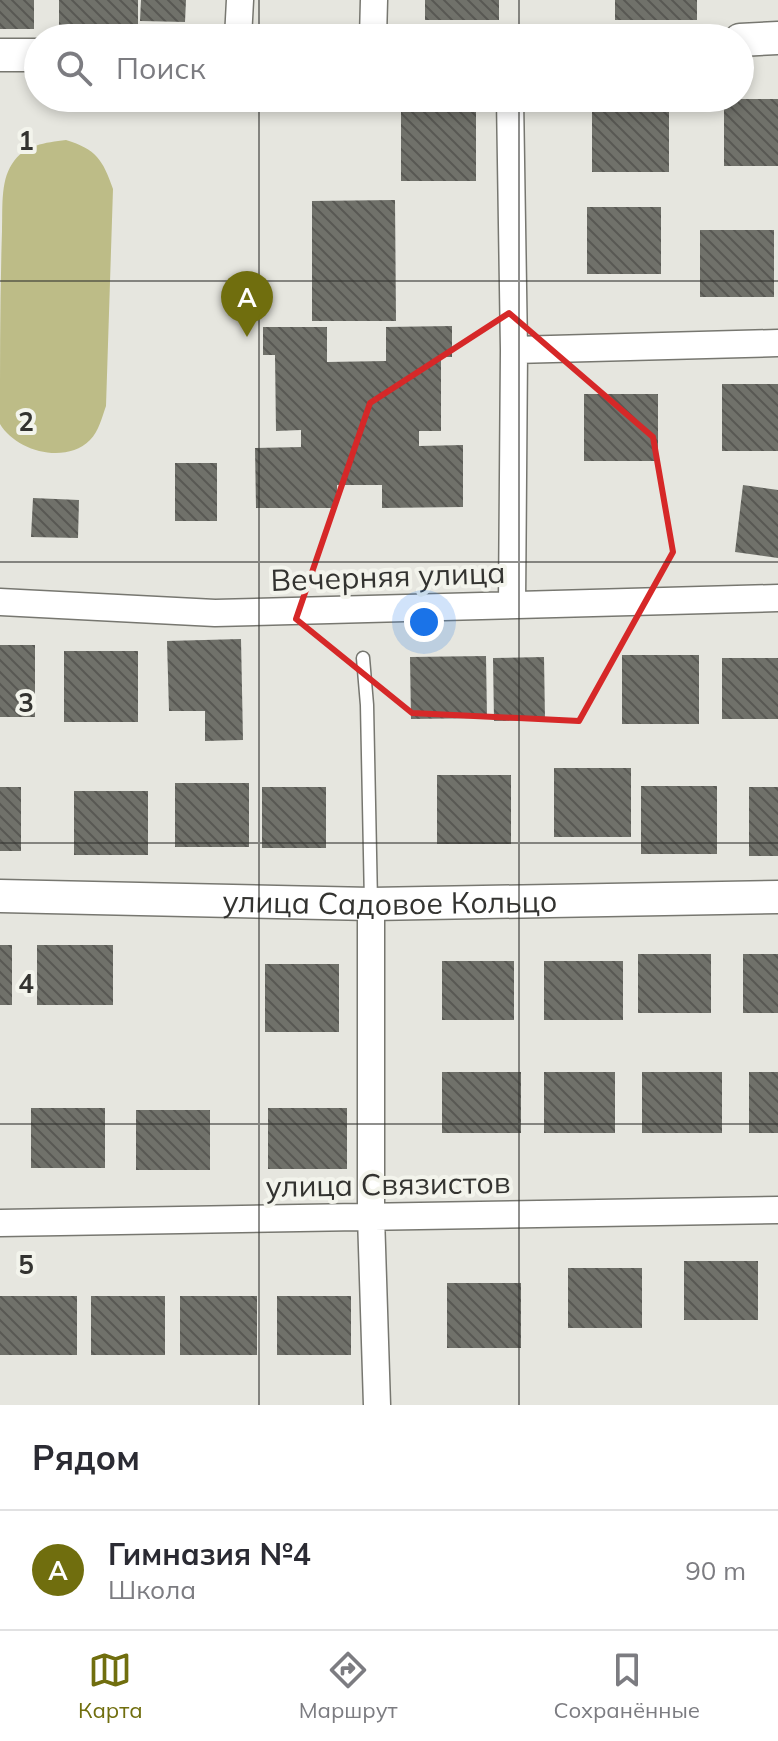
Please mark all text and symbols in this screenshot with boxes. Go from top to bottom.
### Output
search box [24,24,754,112]
icon: search [52,46,96,90]
text: Поиск [116,49,206,87]
text: 1 [18,124,34,157]
pin: A [221,271,273,337]
text: 2 [18,405,34,438]
street label: Вечерняя улица [270,553,506,599]
your location [404,602,444,642]
text: 3 [18,686,34,719]
street label: улица Садовое Кольцо [222,882,558,923]
text: 4 [18,967,34,1000]
street label: улица Связистов [265,1163,511,1205]
text: 5 [18,1248,34,1281]
text: Рядом [32,1436,140,1479]
text: Гимназия №4 [108,1535,311,1573]
text: A [48,1554,68,1587]
text: 90 m [685,1554,746,1587]
text: Школа [108,1573,196,1606]
tab: Карта [78,1648,143,1724]
tab: Маршрут [299,1648,398,1724]
tab: Сохранённые [554,1648,700,1724]

